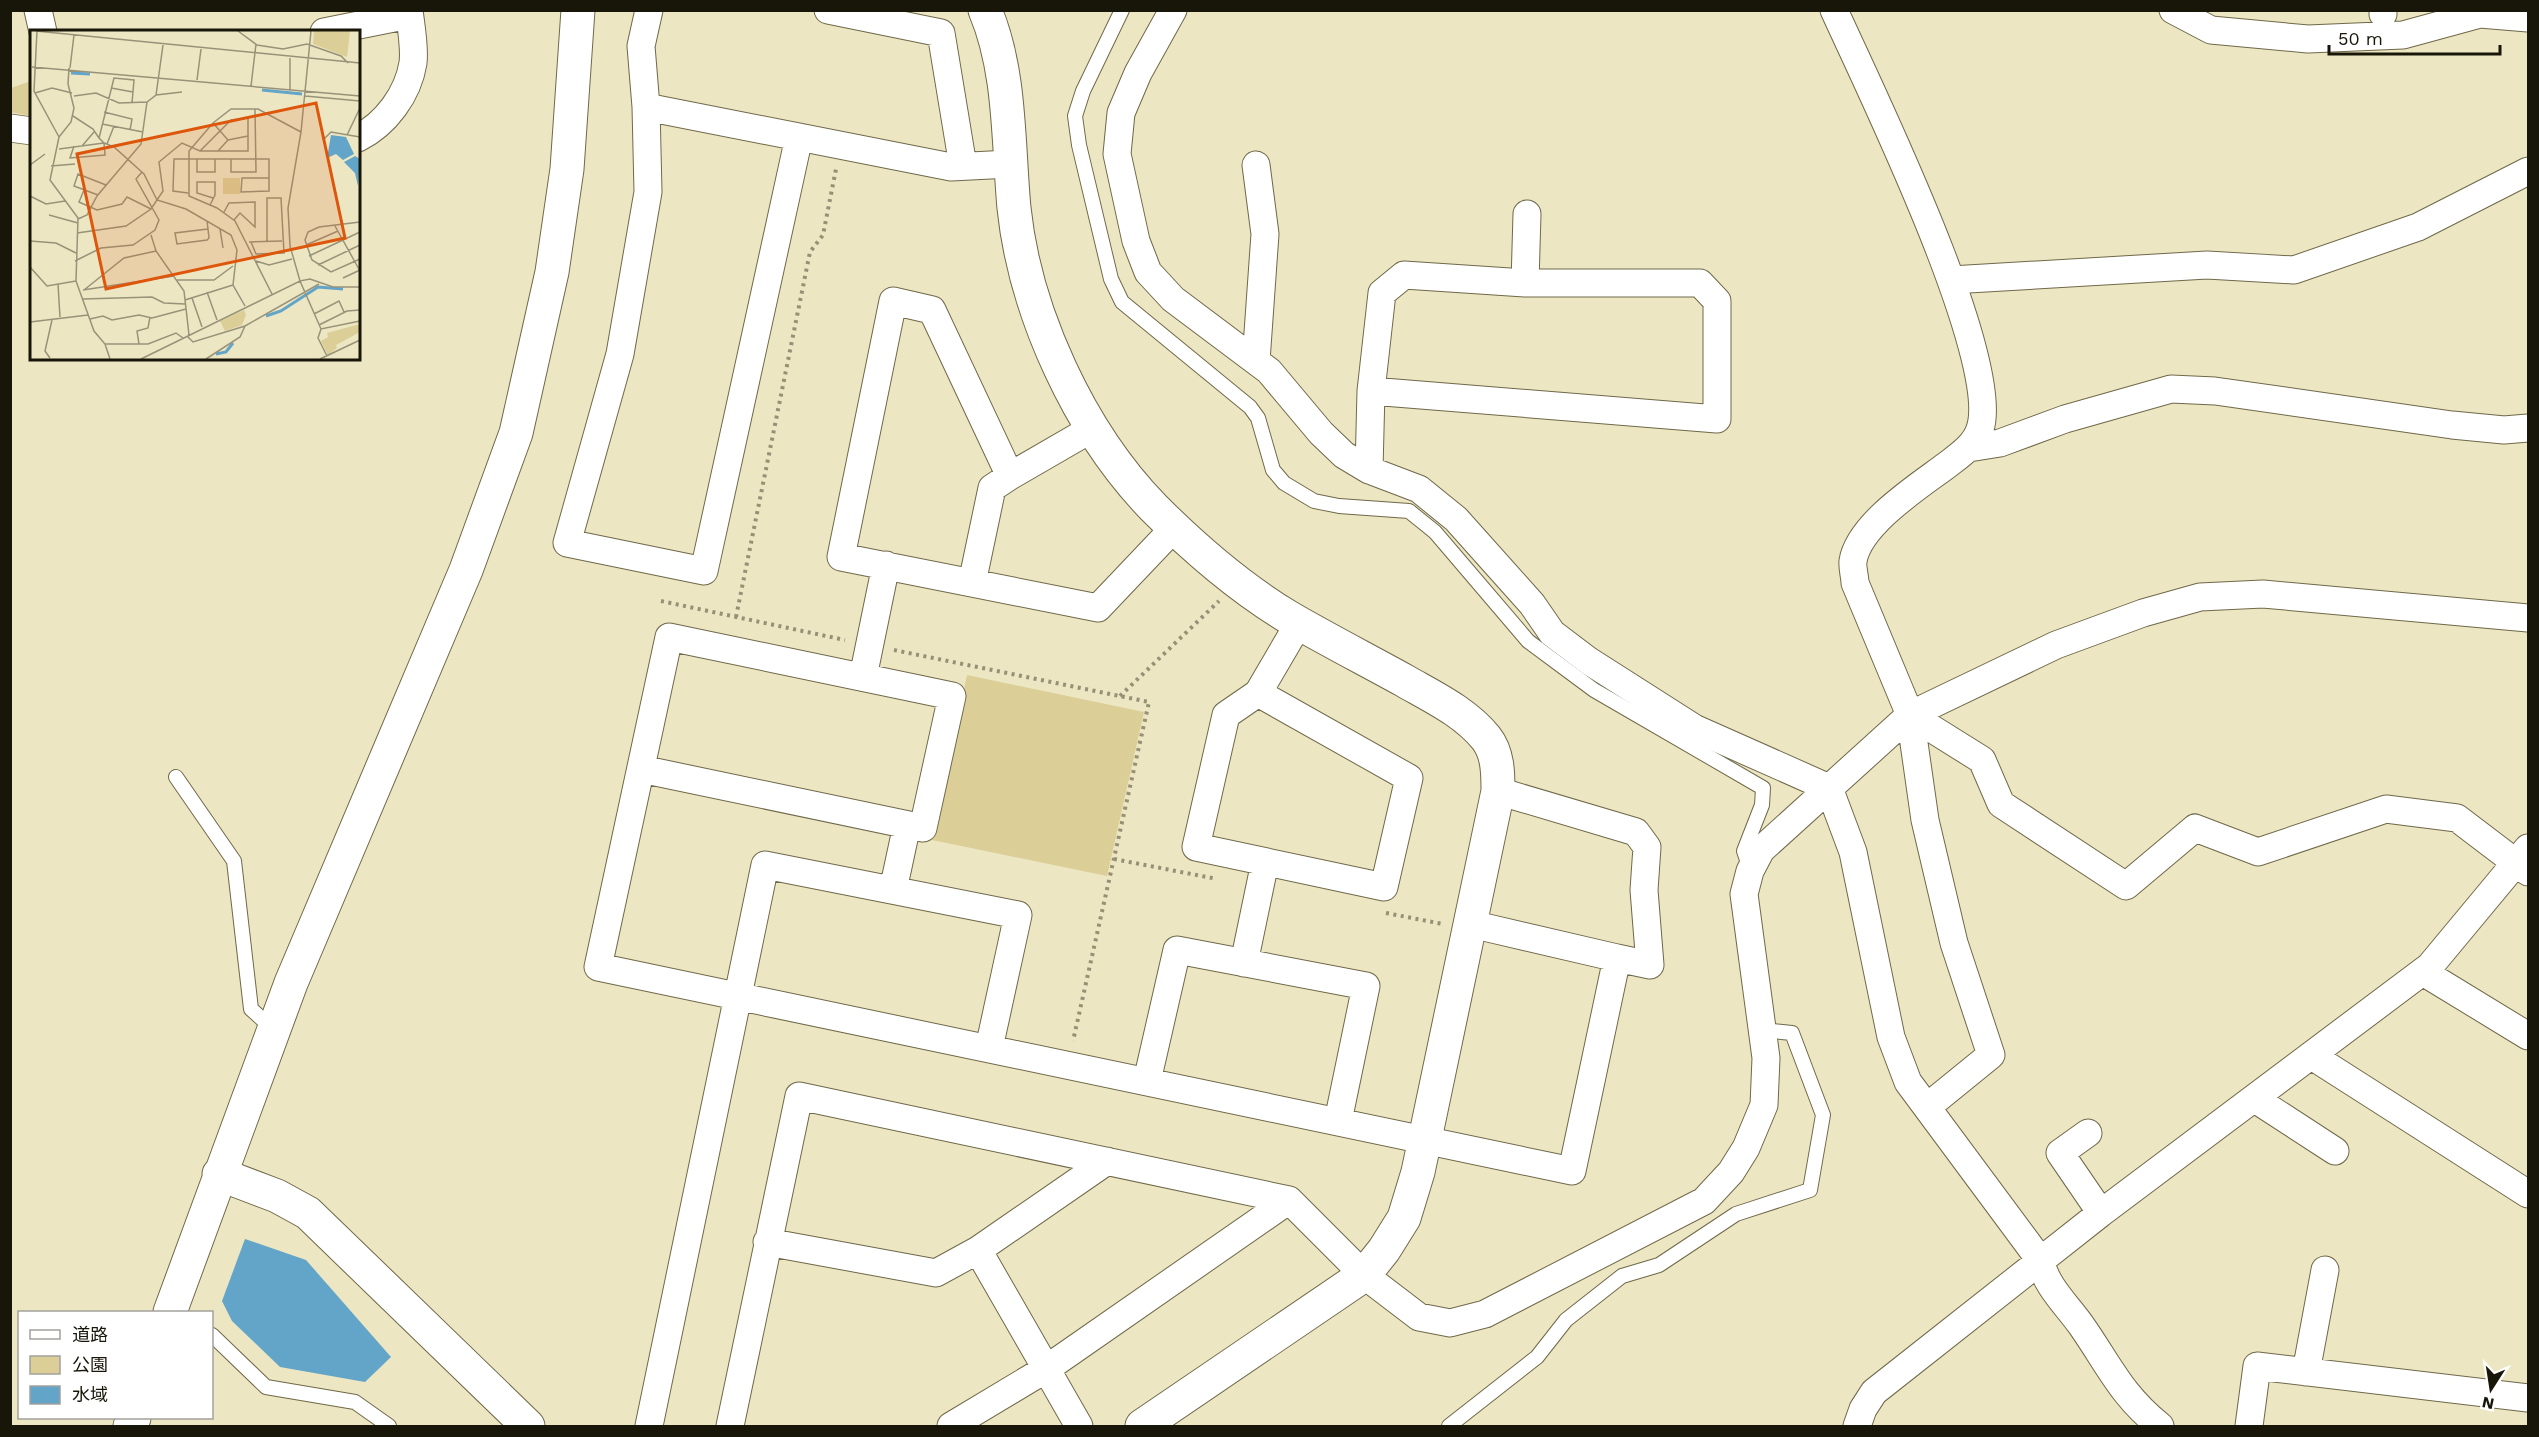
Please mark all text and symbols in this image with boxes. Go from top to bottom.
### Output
scale bar [2329,18,2500,56]
text: 50 m [2338,28,2383,49]
inset map [30,30,360,360]
legend [18,1311,213,1419]
text: 道路 [72,1324,108,1345]
text: 公園 [72,1354,108,1375]
north arrow [2461,1359,2521,1419]
text: 水域 [72,1384,108,1405]
text: N [2480,1393,2496,1414]

